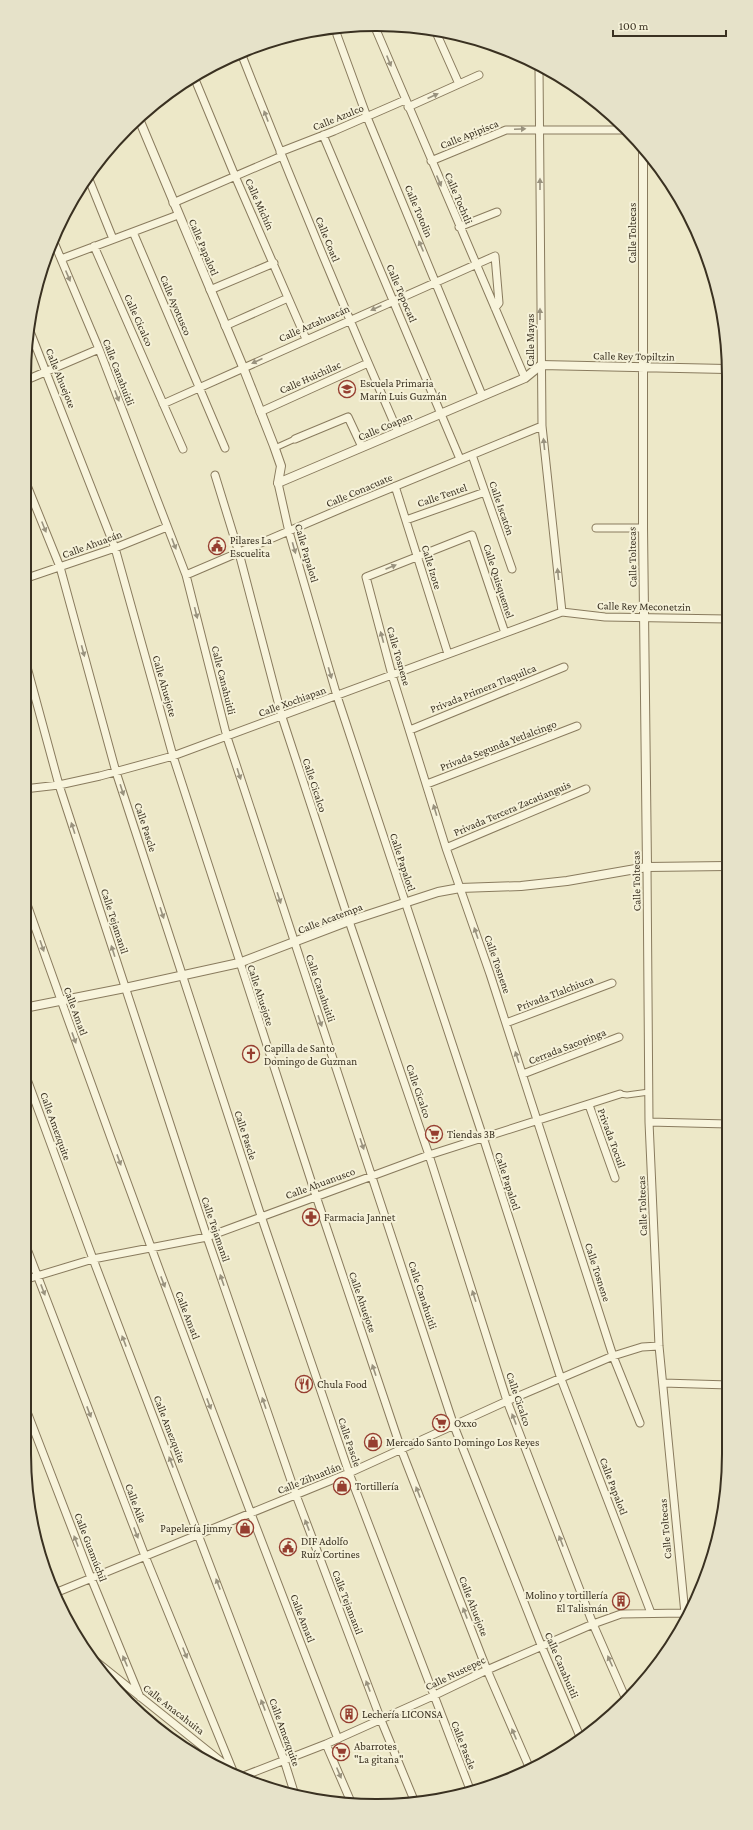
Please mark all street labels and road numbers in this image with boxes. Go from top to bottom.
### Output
street label: Calle Azulco [311,101,366,133]
street label: Calle Apipisca [438,117,500,152]
street label: Calle Tochtli [443,170,475,226]
street label: Calle Michín [243,176,277,232]
street label: Calle Totolin [403,183,435,239]
street label: Calle Toltecas [626,203,638,263]
street label: Calle Coatl [313,215,343,263]
street label: Calle Papalotl [186,217,221,278]
street label: Calle Tepocatl [383,262,420,324]
street label: Calle Ayotusco [157,273,194,338]
street label: Calle Cicalco [122,292,156,349]
street label: Calle Aztahuacán [277,302,351,344]
street label: Calle Mayas [524,314,537,366]
street label: Calle Canahuitli [101,337,137,407]
street label: Calle Ahuejote [43,346,79,410]
street label: Calle Rey Topiltzin [593,349,675,364]
street label: Calle Huichilac [277,358,343,396]
street label: Calle Coapan [356,409,414,444]
street label: Calle Conacuate [324,471,394,509]
street label: Calle Iscatón [487,479,517,537]
street label: Calle Tentel [416,481,469,509]
street label: Calle Papalotl [292,522,321,584]
street label: Calle Toltecas [625,527,639,587]
street label: Calle Ahuacán [60,528,124,560]
street label: Calle Quisquemel [480,542,517,620]
street label: Calle Izote [420,543,445,591]
street label: Calle Rey Meconetzin [597,599,691,614]
street label: Calle Tosnene [385,625,413,687]
street label: Calle Canahuitli [210,644,238,716]
street label: Calle Ahuejote [150,654,180,719]
street label: Privada Primera Tlaquilca [428,661,538,716]
street label: Calle Xochiapan [257,683,328,720]
street label: Privada Segunda Yetlalcingo [438,717,559,774]
street label: Calle Cicalco [301,756,330,814]
street label: Privada Tercera Zacatianguis [452,778,573,839]
street label: Calle Pascle [132,801,160,853]
street label: Calle Papalotl [387,831,418,893]
street label: Calle Toltecas [629,851,643,911]
street label: Calle Tejamanil [98,887,131,956]
street label: Calle Acatempa [296,900,364,937]
street label: Calle Tosnene [482,933,514,995]
street label: Calle Canahuitli [304,953,338,1024]
street label: Calle Ahuejote [245,963,277,1028]
street label: Privada Tlalchiuca [515,973,595,1013]
street label: Calle Amatl [62,985,90,1037]
street label: Cerrada Sacopinga [527,1026,608,1067]
street label: Calle Cicalco [404,1063,434,1120]
street label: Calle Amezquite [37,1090,74,1162]
street label: Privada Tocuil [596,1107,628,1170]
street label: Calle Pascle [232,1109,260,1161]
street label: Calle Papalotl [492,1150,523,1212]
street label: Calle Ahuanusco [283,1165,357,1201]
street label: Calle Toltecas [635,1176,649,1236]
street label: Calle Tejamanil [198,1195,233,1264]
street label: Calle Tosnene [583,1241,613,1303]
street label: Calle Canahuitli [406,1259,440,1331]
street label: Calle Ahuejote [346,1270,379,1335]
street label: Calle Amatl [173,1289,203,1341]
street label: Calle Cicalco [504,1371,534,1428]
street label: Calle Amezquite [151,1393,188,1465]
street label: Calle Pascle [336,1416,364,1468]
street label: Calle Papalotl [597,1456,630,1517]
street label: Calle Zihuatlán [276,1460,342,1496]
street label: Calle Aile [123,1482,149,1524]
street label: Calle Toltecas [656,1498,674,1560]
street label: Calle Guamúchil [72,1511,110,1583]
street label: Calle Tejamanil [329,1568,366,1636]
street label: Calle Ahuejote [456,1574,491,1638]
street label: Calle Amatl [288,1592,318,1644]
street label: Calle Canahuitli [543,1630,581,1700]
street label: Calle Nustepec [423,1653,488,1694]
street label: Calle Anacahuita [141,1681,207,1737]
street label: Calle Amezquite [266,1696,303,1768]
street label: Calle Pascle [449,1719,479,1771]

